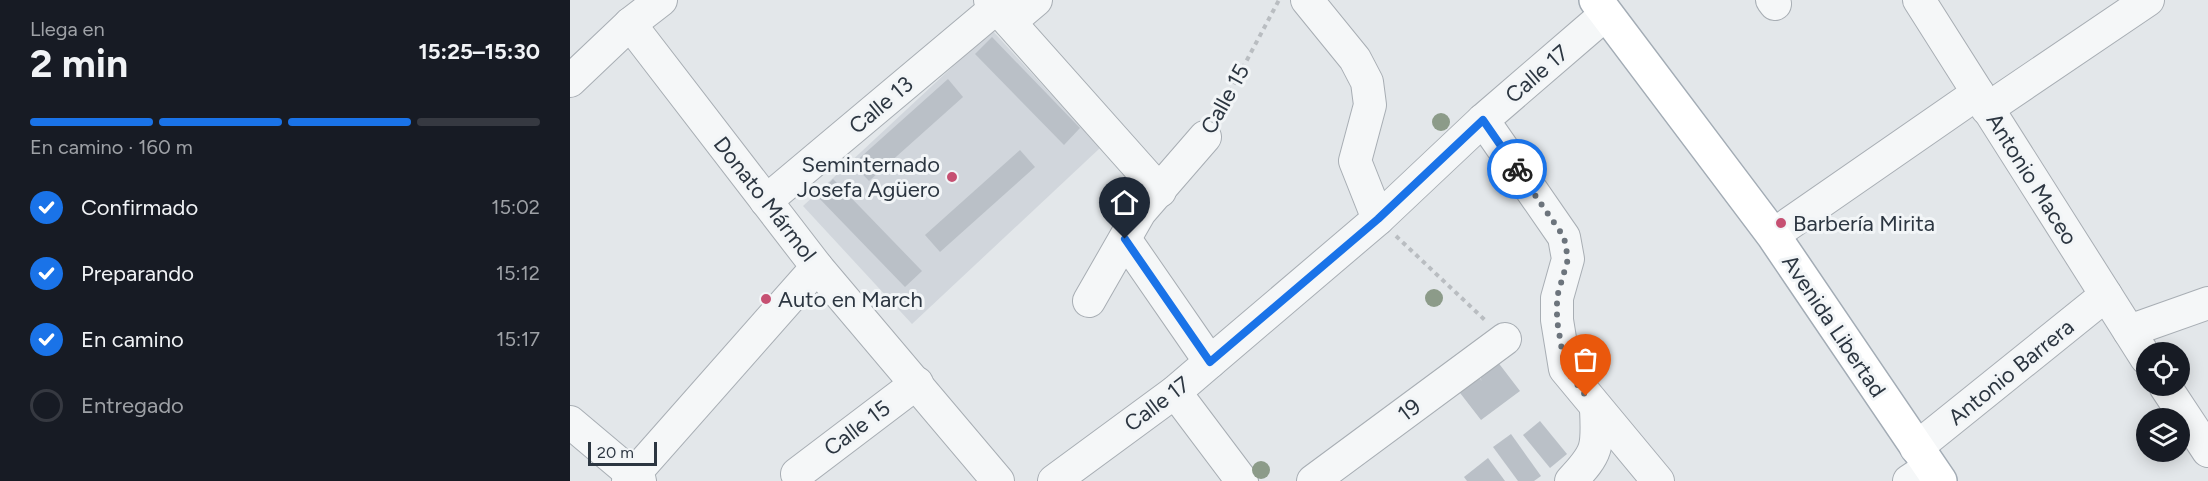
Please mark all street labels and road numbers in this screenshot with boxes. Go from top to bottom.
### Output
street label: Calle 17 [1500,39,1574,109]
street label: Calle 15 [1195,59,1255,139]
street label: Calle 13 [843,70,919,140]
street label: Antonio Maceo [1981,108,2083,250]
street label: Donato Mármol [708,131,822,267]
street label: Avenida Libertad [1776,250,1892,402]
street label: Antonio Barrera [1943,313,2079,431]
street label: Calle 17 [1119,371,1195,437]
street label: 19 [1392,393,1426,427]
street label: Calle 15 [819,394,895,462]

